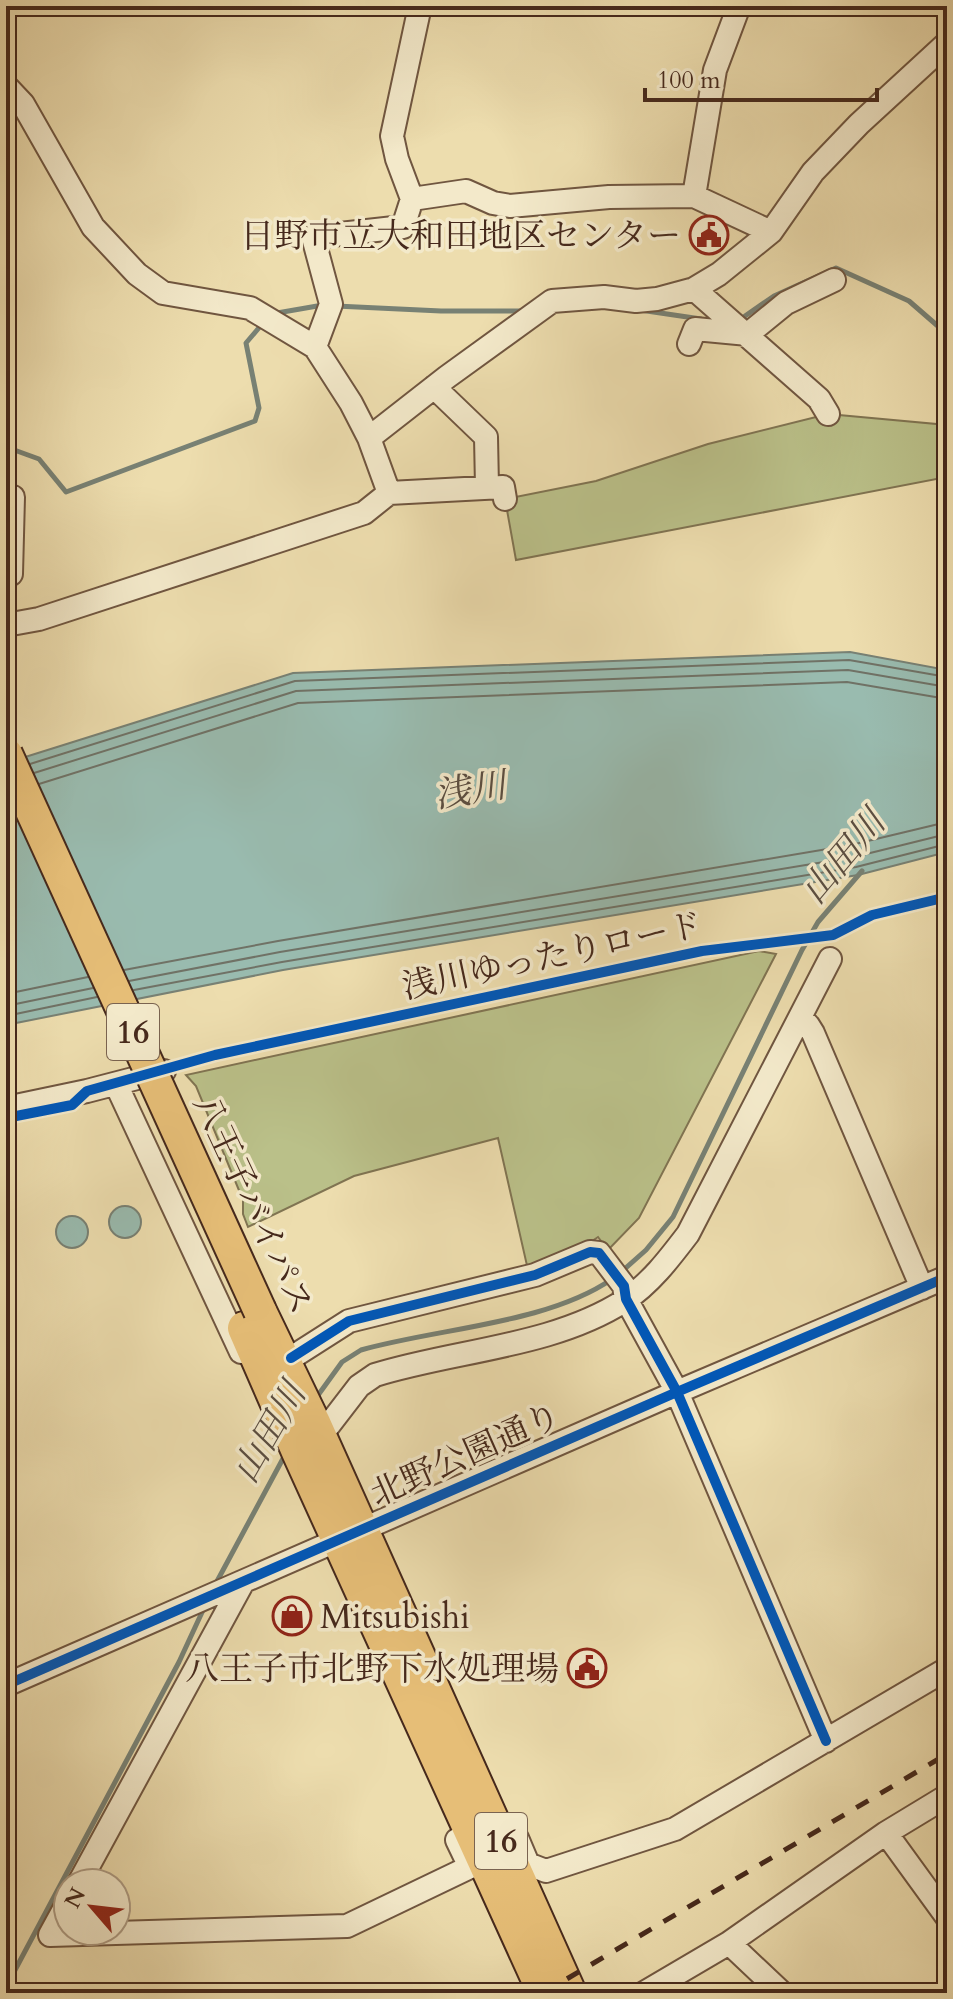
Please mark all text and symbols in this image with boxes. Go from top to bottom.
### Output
scale bar [645,52,877,102]
text: 100 m [657,64,721,97]
place label: 日野市立大和田地区センター [240,213,681,259]
public building icon: 日野市立大和田地区センター [688,214,730,256]
water label: 浅川 [431,760,514,820]
water label: 山田川 [790,797,899,914]
street label: 浅川ゆったりロード [398,902,706,1010]
road number: 16 [107,1004,159,1060]
street label: 八王子バイパス [182,1087,324,1322]
water label: 山田川 [221,1370,320,1492]
street label: 北野公園通り [363,1392,568,1517]
place label: Mitsubishi [320,1594,470,1640]
shop icon: Mitsubishi [271,1595,313,1637]
place label: 八王子市北野下水処理場 [185,1646,559,1692]
public building icon: 八王子市北野下水処理場 [566,1647,608,1689]
road number: 16 [475,1813,527,1869]
north arrow [52,1867,132,1947]
text: N [57,1883,93,1914]

